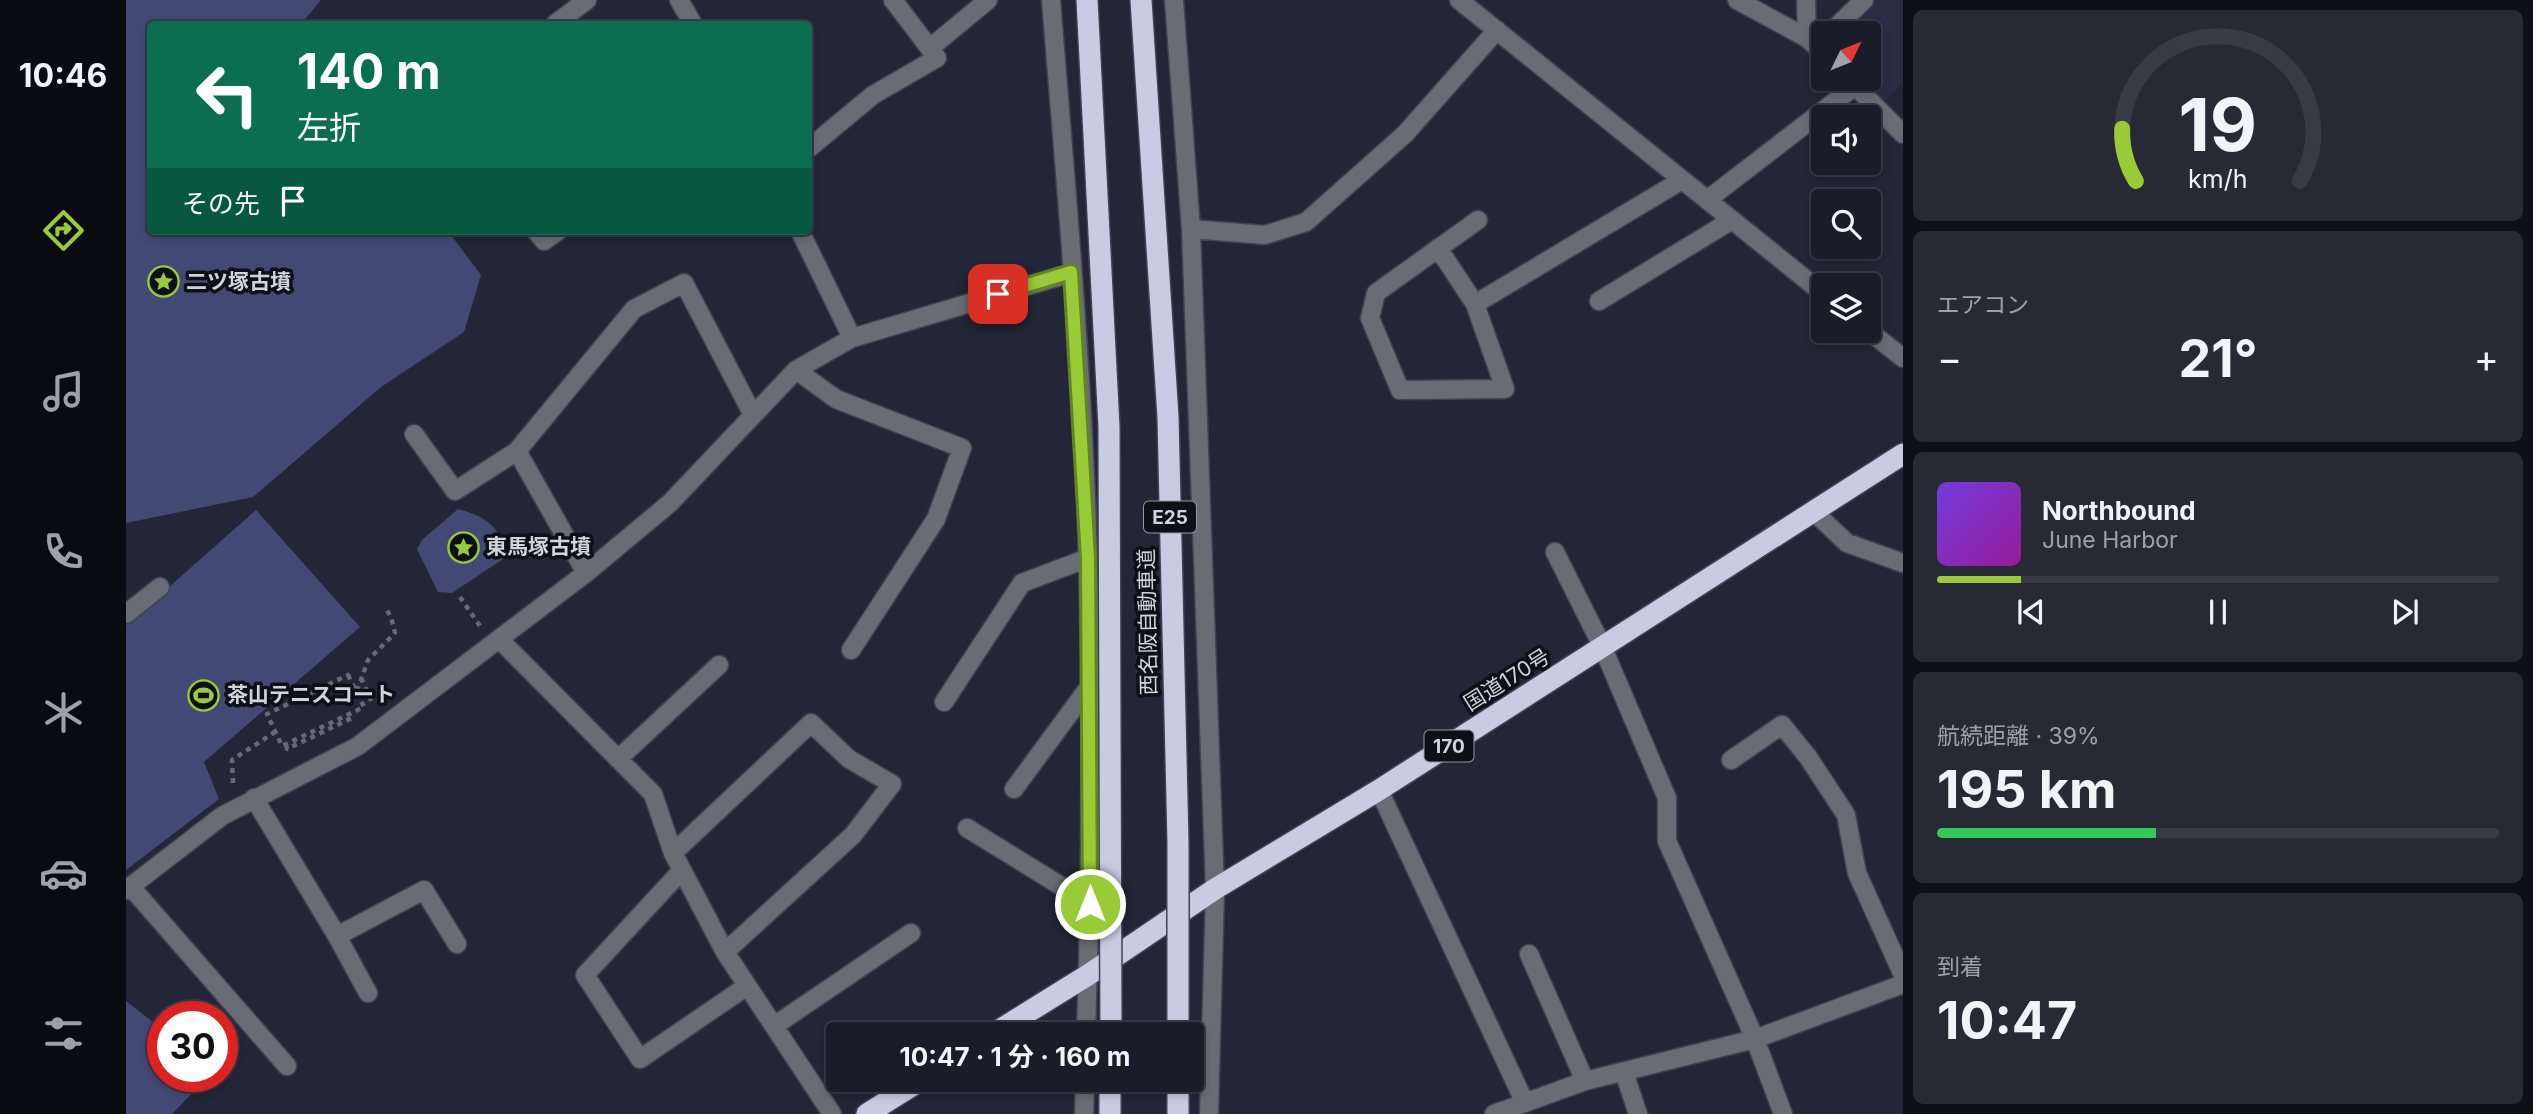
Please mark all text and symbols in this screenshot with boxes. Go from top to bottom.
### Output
north arrow [1811,21,1881,91]
map controls [1811,21,1881,343]
text: 140 m [297,42,441,101]
icon: left [182,49,273,140]
text: 10:46 [19,56,107,95]
text: 19 [2179,81,2257,170]
button: sound [1811,105,1881,175]
text: 左折 [297,108,361,147]
text: km/h [2188,164,2248,194]
icon: arrive [274,182,312,220]
text: その先 [182,188,260,219]
button: search [1811,189,1881,259]
icon: directions [39,206,88,255]
pin [968,264,1028,324]
place icon: 二ツ塚古墳 [146,265,180,299]
place label: 二ツ塚古墳 [186,269,291,294]
button: layers [1811,273,1881,343]
icon: arrive [979,275,1017,313]
text: エアコン [1937,291,2029,319]
text: 21° [2178,327,2258,390]
text: − [1937,335,1962,381]
text: + [2474,335,2499,381]
icon: music [39,367,88,416]
text: Northbound [2042,495,2196,526]
road number: E25 [1144,502,1196,532]
text: June Harbor [2042,526,2178,554]
icon: phone [39,527,88,576]
place icon: 東馬塚古墳 [446,530,480,564]
place label: 東馬塚古墳 [486,534,591,559]
street label: 西名阪自動車道 [1134,548,1161,696]
icon: previous [2012,593,2050,631]
icon: pause [2199,593,2237,631]
icon: next [2386,593,2424,631]
street label: 国道170号 [1459,643,1554,716]
sports icon: 茶山テニスコート [187,678,221,712]
place label: 茶山テニスコート [227,682,395,707]
icon: climate [39,688,88,737]
text: 航続距離 · 39% [1937,722,2100,750]
road number: 170 [1424,730,1474,762]
text: 195 km [1937,758,2116,821]
icon: car [39,849,88,898]
position arrow [1053,867,1127,941]
text: 到着 [1937,953,1983,981]
text: 10:47 [1937,989,2077,1052]
speed limit sign: 30 [147,1001,238,1092]
icon: filters [39,1009,88,1058]
text: 10:47 · 1 分 · 160 m [899,1041,1131,1072]

